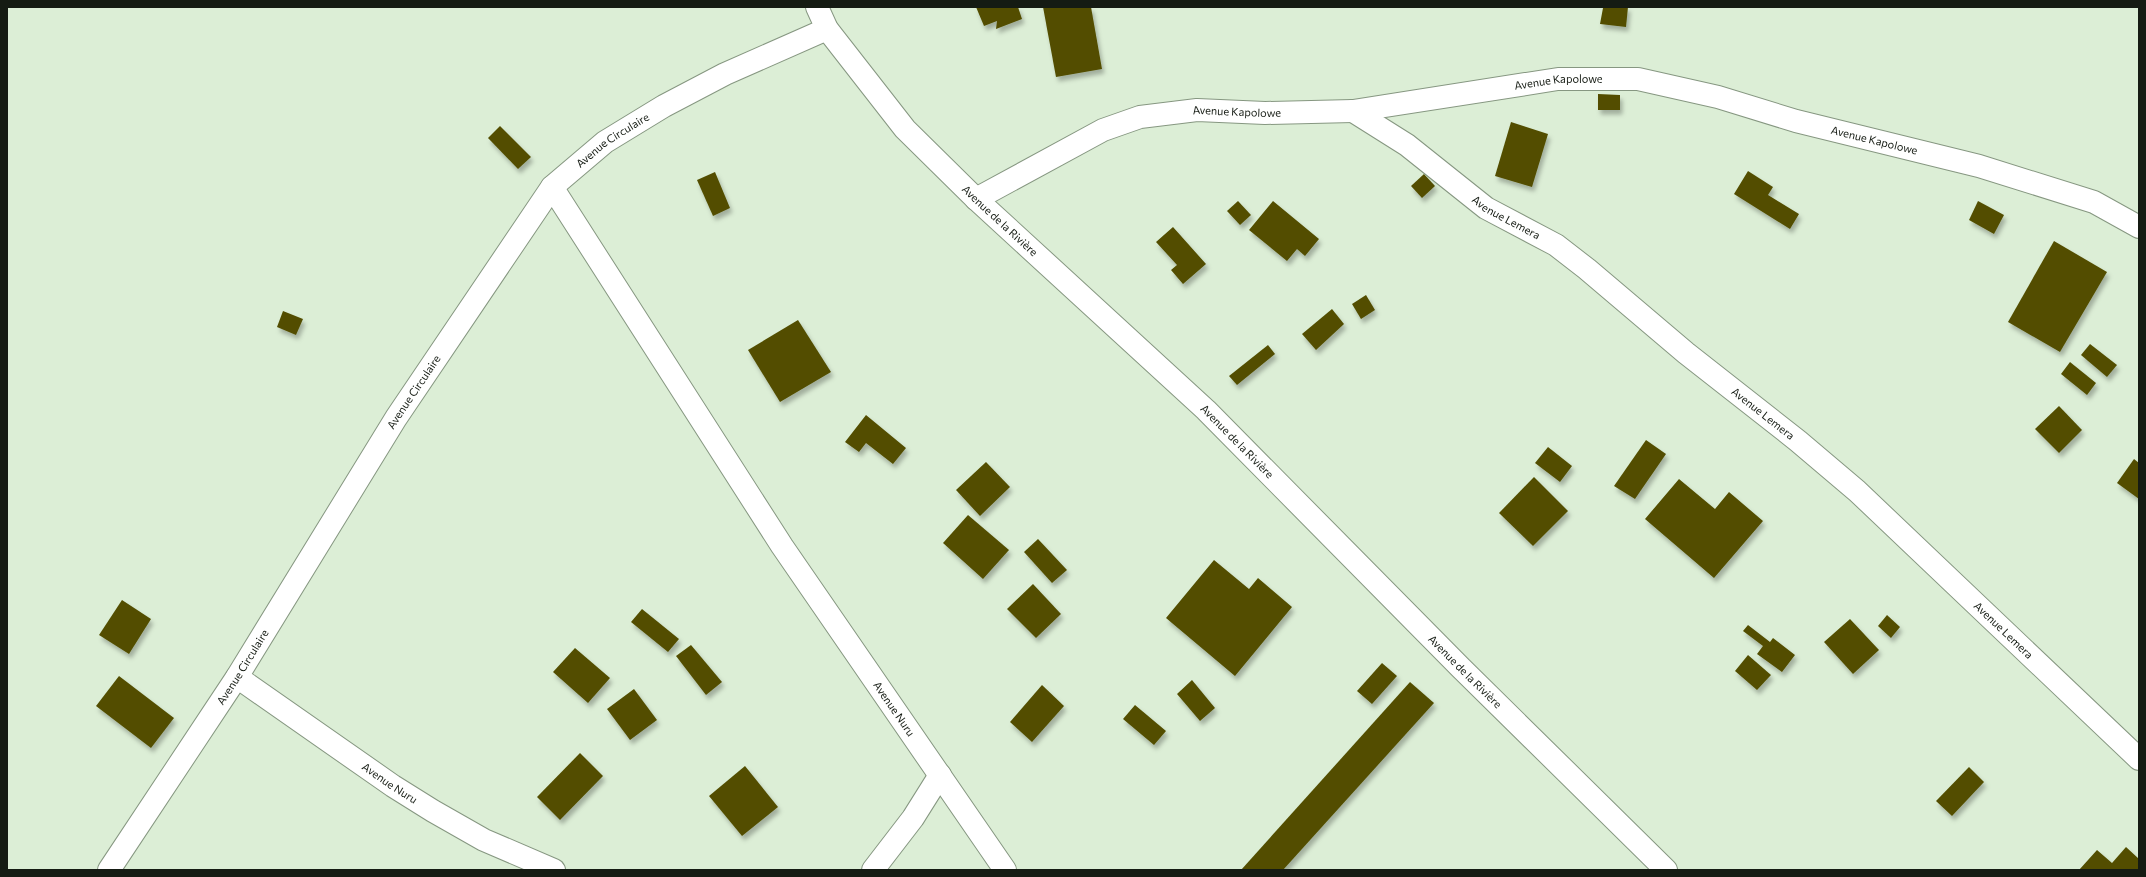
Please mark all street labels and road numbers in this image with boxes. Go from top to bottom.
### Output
street label: Avenue Kapolowe [1513,72,1603,92]
street label: Avenue Kapolowe [1192,103,1281,119]
street label: Avenue Circulaire [573,110,651,170]
street label: Avenue Kapolowe [1830,123,1919,157]
street label: Avenue de la Rivière [960,182,1041,259]
street label: Avenue Lemera [1470,193,1543,242]
street label: Avenue Circulaire [384,352,443,431]
street label: Avenue Lemera [1729,384,1797,442]
street label: Avenue de la Rivière [1198,401,1277,481]
street label: Avenue Lemera [1972,599,2036,661]
street label: Avenue Circulaire [214,627,271,707]
street label: Avenue de la Rivière [1426,632,1505,711]
street label: Avenue Nuru [871,679,918,739]
street label: Avenue Nuru [360,760,420,806]

